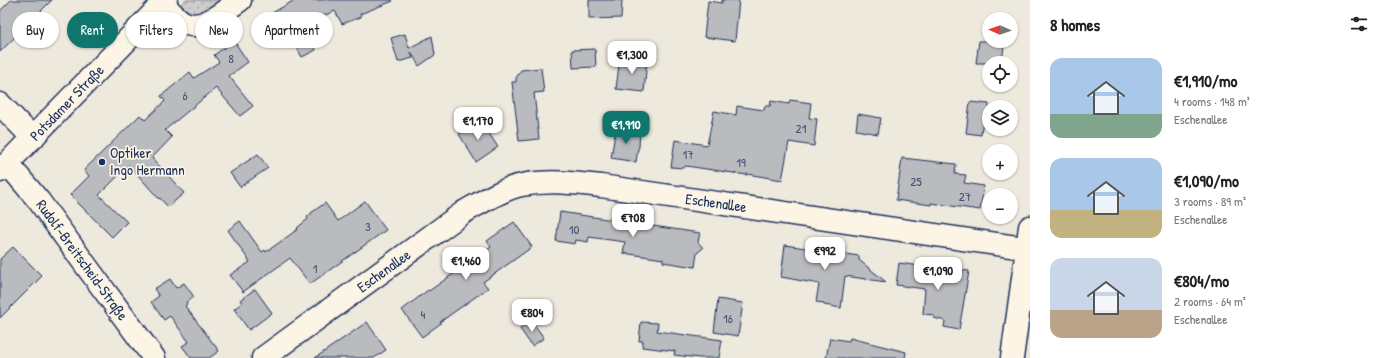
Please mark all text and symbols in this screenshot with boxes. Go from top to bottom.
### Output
chip: Buy [12,12,59,48]
chip: Rent [67,12,118,48]
chip: Filters [126,12,187,48]
chip: New [195,12,243,48]
chip: Apartment [251,12,333,48]
north arrow [982,12,1018,48]
map controls [982,12,1018,224]
text: 8 homes [1050,13,1100,36]
icon: filters [1348,13,1370,35]
pin: €1,300 [599,41,665,75]
text: €1,300 [616,45,648,63]
house number: 8 [228,49,234,67]
button: locate [982,56,1018,92]
street label: Potsdamer Straße [25,60,109,146]
text: €1,910/mo [1174,69,1237,92]
icon: home [1082,74,1130,122]
house number: 6 [182,86,188,104]
text: 4 rooms · 148 m² [1174,92,1250,110]
button: layers [982,100,1018,136]
pin: €1,170 [445,107,511,141]
text: Eschenallee [1174,110,1227,128]
text: €1,170 [463,111,493,129]
pin: €1,910 [593,111,659,145]
text: €1,910 [612,115,640,133]
house number: 21 [796,119,807,137]
place label: Optiker Ingo Hermann [110,142,185,180]
button: + [982,144,1018,180]
house number: 17 [682,145,694,163]
house number: 19 [736,153,746,171]
marker: Optiker Ingo Hermann [97,157,107,167]
text: €1,090/mo [1174,169,1239,192]
house number: 25 [910,172,922,190]
icon: home [1082,174,1130,222]
house number: 27 [959,187,971,205]
street label: Eschenallee [684,188,748,217]
button: − [982,188,1018,224]
text: 3 rooms · 89 m² [1174,192,1246,210]
street label: Rudolf-Breitscheid-Straße [31,195,133,324]
pin: €708 [609,204,657,238]
text: €708 [621,208,645,226]
text: Eschenallee [1174,210,1227,228]
house number: 3 [365,217,371,235]
house number: 10 [569,220,579,238]
pin: €992 [801,237,849,271]
text: €992 [814,241,836,259]
street label: Eschenallee [353,244,415,297]
pin: €1,460 [433,247,499,281]
text: €1,460 [451,251,481,269]
pin: €1,090 [905,257,971,291]
house number: 1 [313,259,318,277]
text: €1,090 [923,261,953,279]
text: €804/mo [1174,269,1229,292]
icon: home [1082,274,1130,322]
text: 2 rooms · 64 m² [1174,292,1246,310]
pin: €804 [508,299,556,333]
text: €804 [521,303,543,321]
house number: 4 [421,305,426,323]
house number: 16 [723,309,733,327]
text: Eschenallee [1174,310,1227,328]

